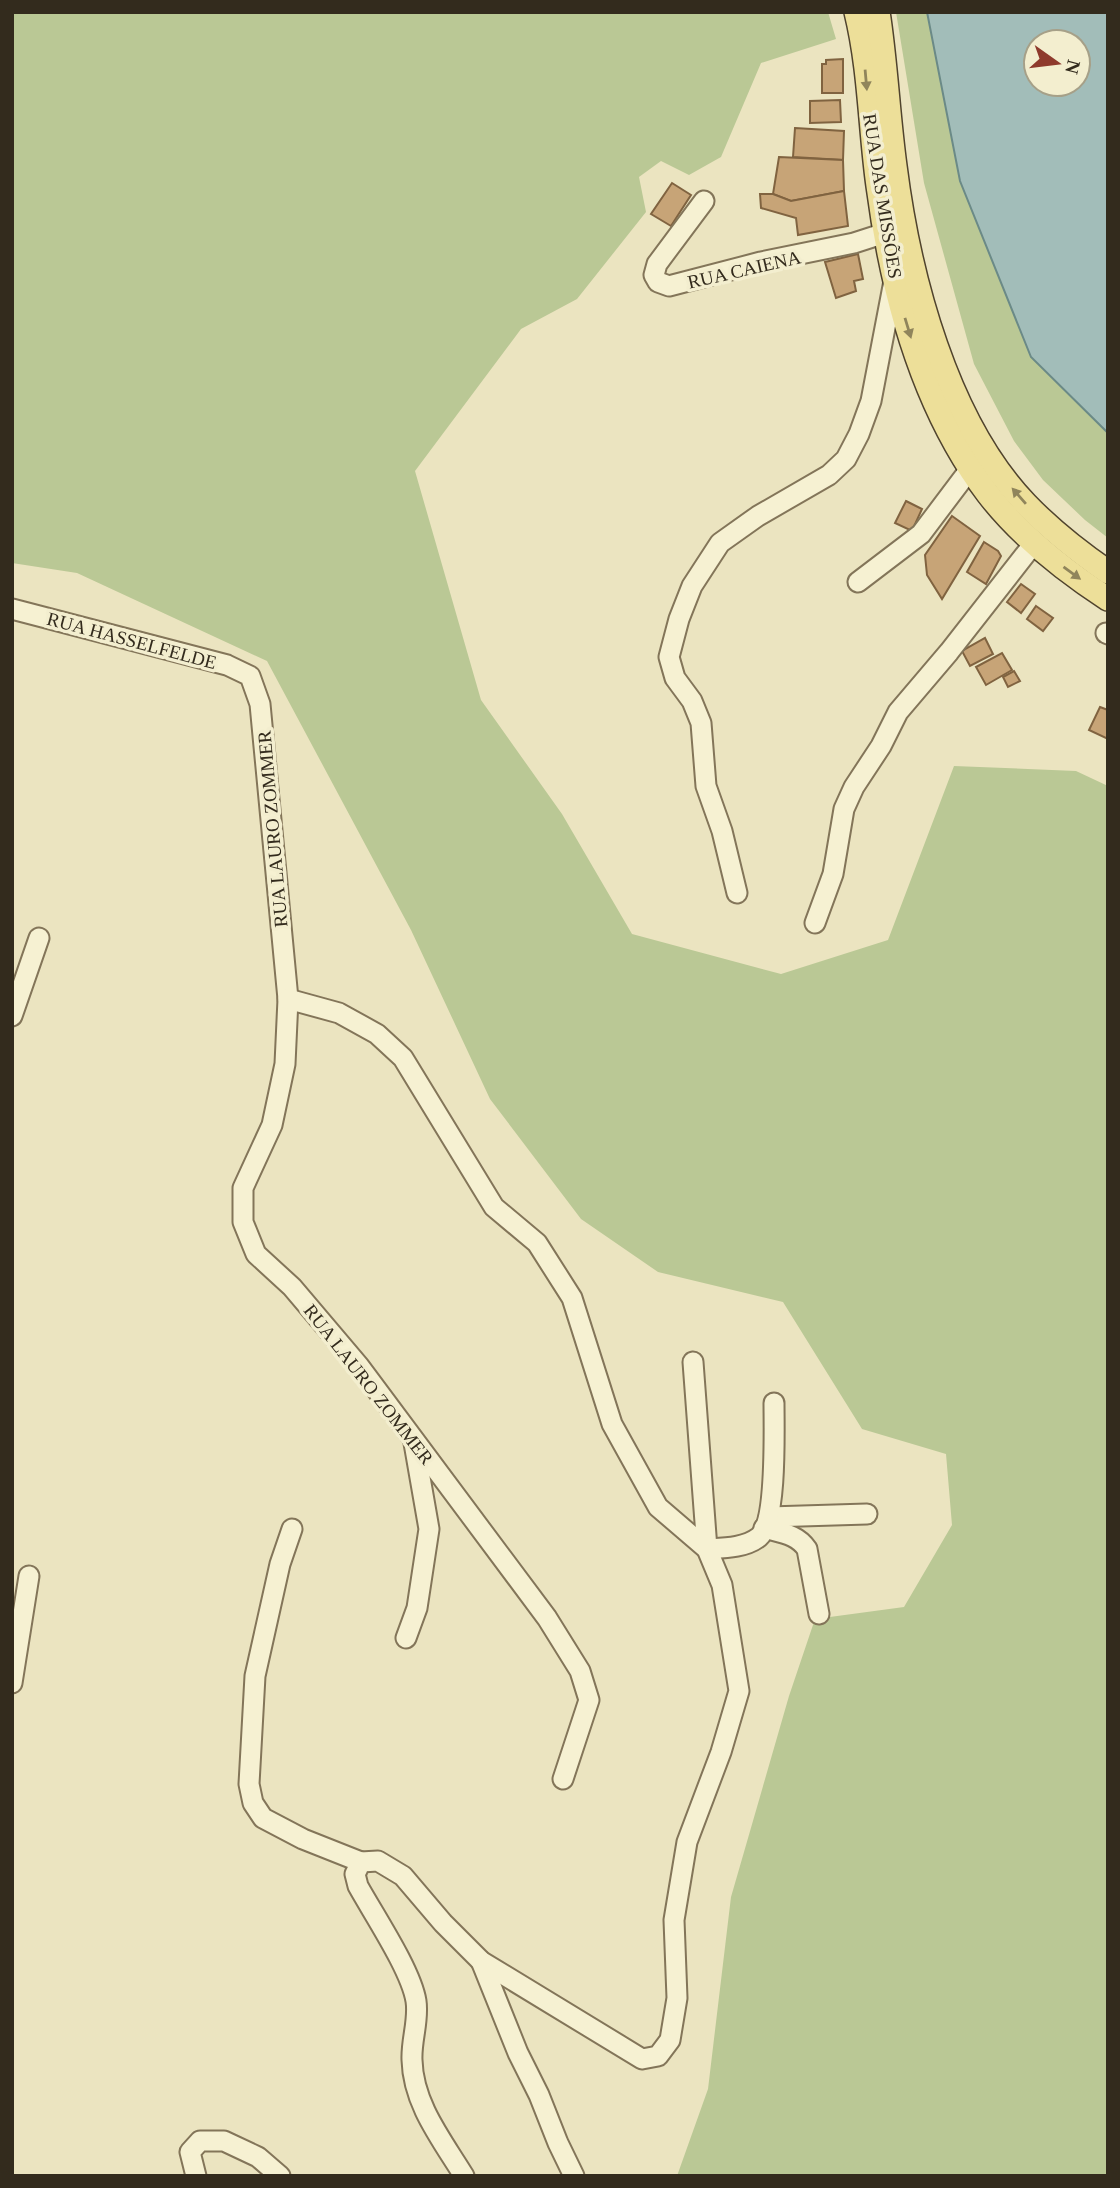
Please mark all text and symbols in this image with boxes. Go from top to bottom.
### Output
north arrow [1022,28,1092,98]
text: N [1061,58,1085,76]
one-way arrow [861,69,872,91]
street label: RUA DAS MISSÕES [859,112,906,280]
street label: RUA CAIENA [685,246,803,293]
one-way arrow [904,317,914,338]
one-way arrow [1011,487,1027,505]
one-way arrow [1062,566,1081,580]
street label: RUA HASSELFELDE [45,608,219,673]
street label: RUA LAURO ZOMMER [253,729,292,928]
street label: RUA LAURO ZOMMER [300,1300,438,1469]

